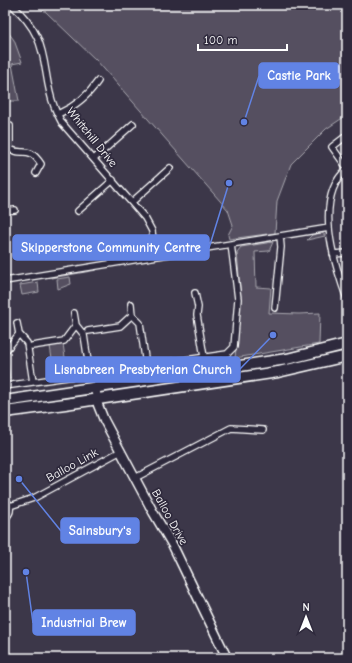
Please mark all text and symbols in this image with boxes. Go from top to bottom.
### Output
scale bar [198,26,287,52]
text: 100 m [204,33,237,47]
callout: Castle Park [259,63,339,88]
text: Castle Park [267,68,331,83]
street label: Whitehill Drive [64,104,120,170]
callout: Skipperstone Community Centre [13,235,209,260]
text: Skipperstone Community Centre [21,240,202,255]
callout: Lisnabreen Presbyterian Church [46,357,240,382]
text: Lisnabreen Presbyterian Church [54,362,232,377]
street label: Balloo Link [44,445,100,485]
street label: Balloo Drive [149,487,191,547]
callout: Sainsbury's [61,518,139,543]
text: Sainsbury's [69,523,132,538]
north arrow [286,597,326,637]
text: N [302,601,310,614]
callout: Industrial Brew [33,610,135,635]
text: Industrial Brew [41,615,127,630]

